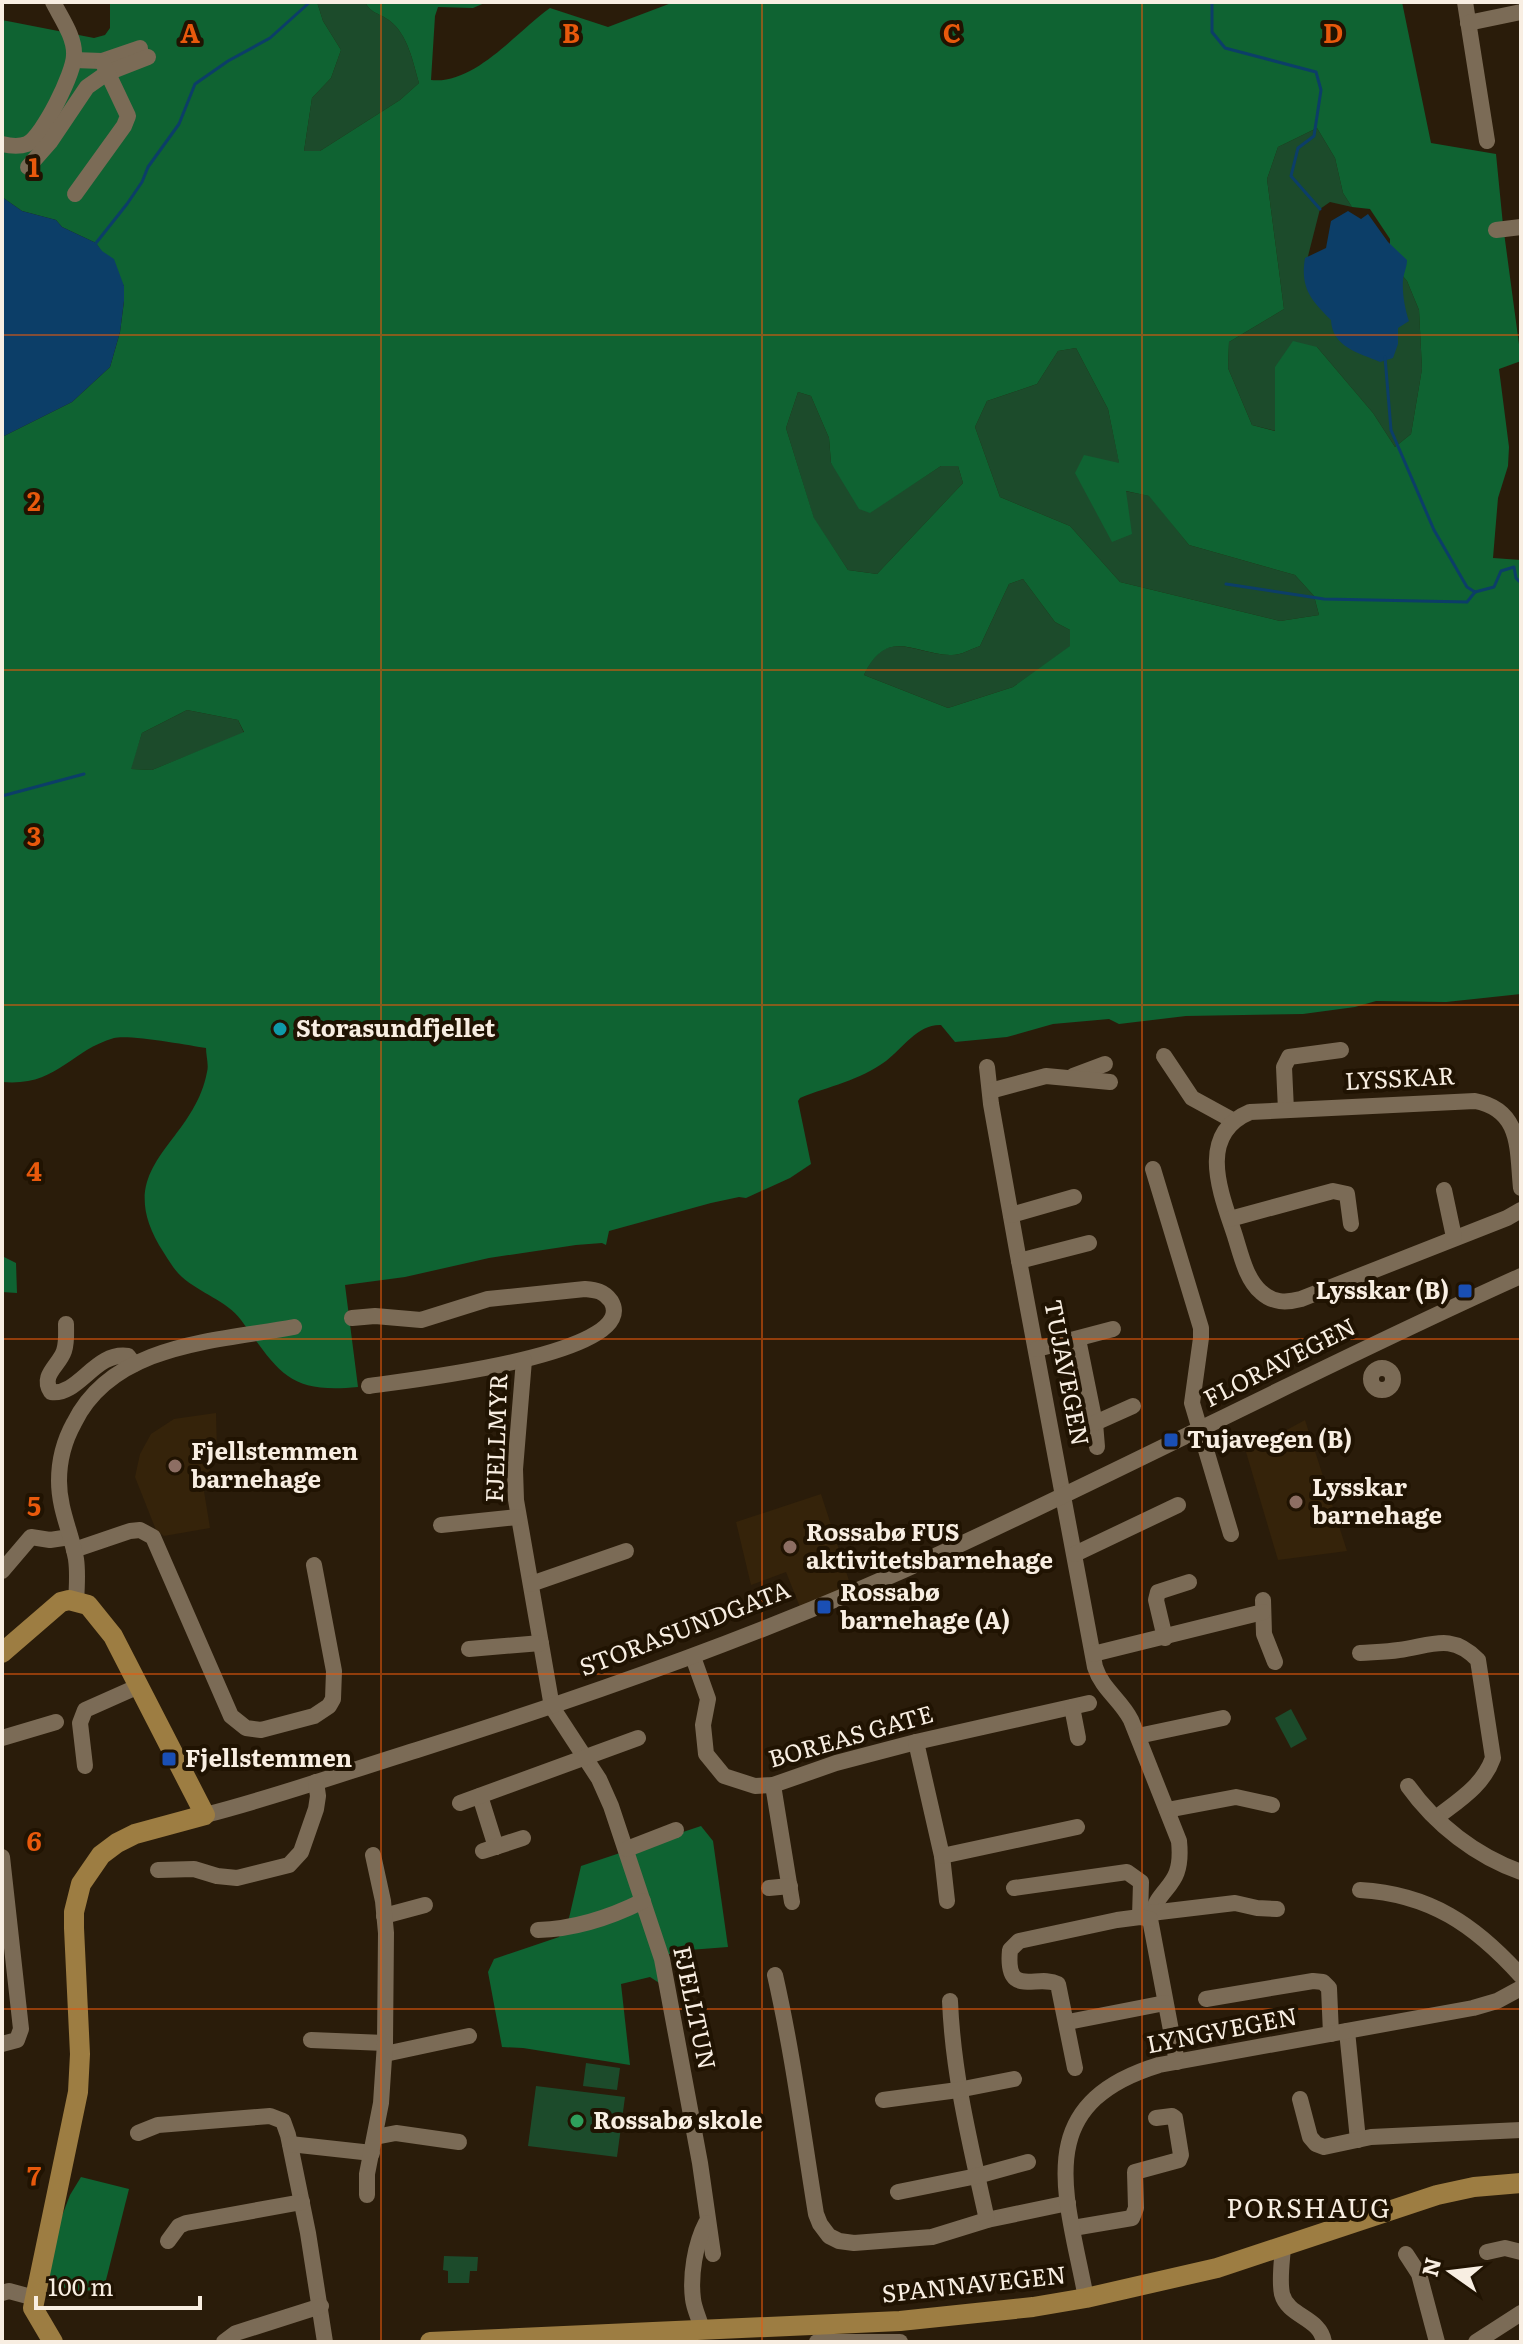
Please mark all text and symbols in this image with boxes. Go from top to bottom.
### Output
text: A [180,12,200,51]
text: B [562,12,580,51]
text: C [943,12,961,51]
text: D [1323,12,1343,51]
text: 1 [29,146,40,185]
text: 2 [27,480,41,519]
text: 3 [27,815,41,854]
place label: Storasundfjellet [296,1009,496,1044]
marker: Storasundfjellet [271,1020,289,1038]
street label: LYSSKAR [1344,1056,1456,1097]
text: 4 [26,1150,42,1189]
place label: Lysskar (B) [1316,1271,1449,1306]
marker: Lysskar (B) [1456,1282,1474,1300]
street label: TUJAVEGEN [1037,1296,1100,1449]
street label: FLORAVEGEN [1197,1307,1361,1414]
street label: FJELLMYR [475,1373,514,1503]
place label: Tujavegen (B) [1187,1420,1352,1455]
marker: Tujavegen (B) [1162,1431,1180,1449]
place label: Fjellstemmen barnehage [191,1432,358,1495]
marker: Fjellstemmen barnehage [166,1457,184,1475]
place label: Lysskar barnehage [1312,1468,1442,1531]
text: 5 [27,1485,41,1524]
marker: Lysskar barnehage [1287,1493,1305,1511]
place label: Rossabø FUS aktivitetsbarnehage [806,1513,1053,1576]
marker: Rossabø FUS aktivitetsbarnehage [781,1538,799,1556]
street label: STORASUNDGATA [574,1570,795,1683]
place label: Rossabø barnehage (A) [840,1573,1010,1636]
marker: Rossabø barnehage (A) [815,1598,833,1616]
street label: BOREAS GATE [764,1694,937,1775]
place label: Fjellstemmen [185,1739,352,1774]
marker: Fjellstemmen [160,1750,178,1768]
text: 6 [26,1820,42,1859]
street label: FJELLTUN [666,1942,727,2073]
street label: LYNGVEGEN [1143,1997,1300,2060]
place label: Rossabø skole [593,2101,763,2136]
marker: Rossabø skole [568,2112,586,2130]
text: 7 [27,2155,41,2194]
district label: PORSHAUG [1226,2187,1392,2226]
north arrow [1411,2232,1491,2312]
text: N [1412,2254,1448,2280]
street label: SPANNAVEGEN [880,2255,1068,2310]
scale bar [36,2260,200,2310]
text: 100 m [48,2268,114,2303]

